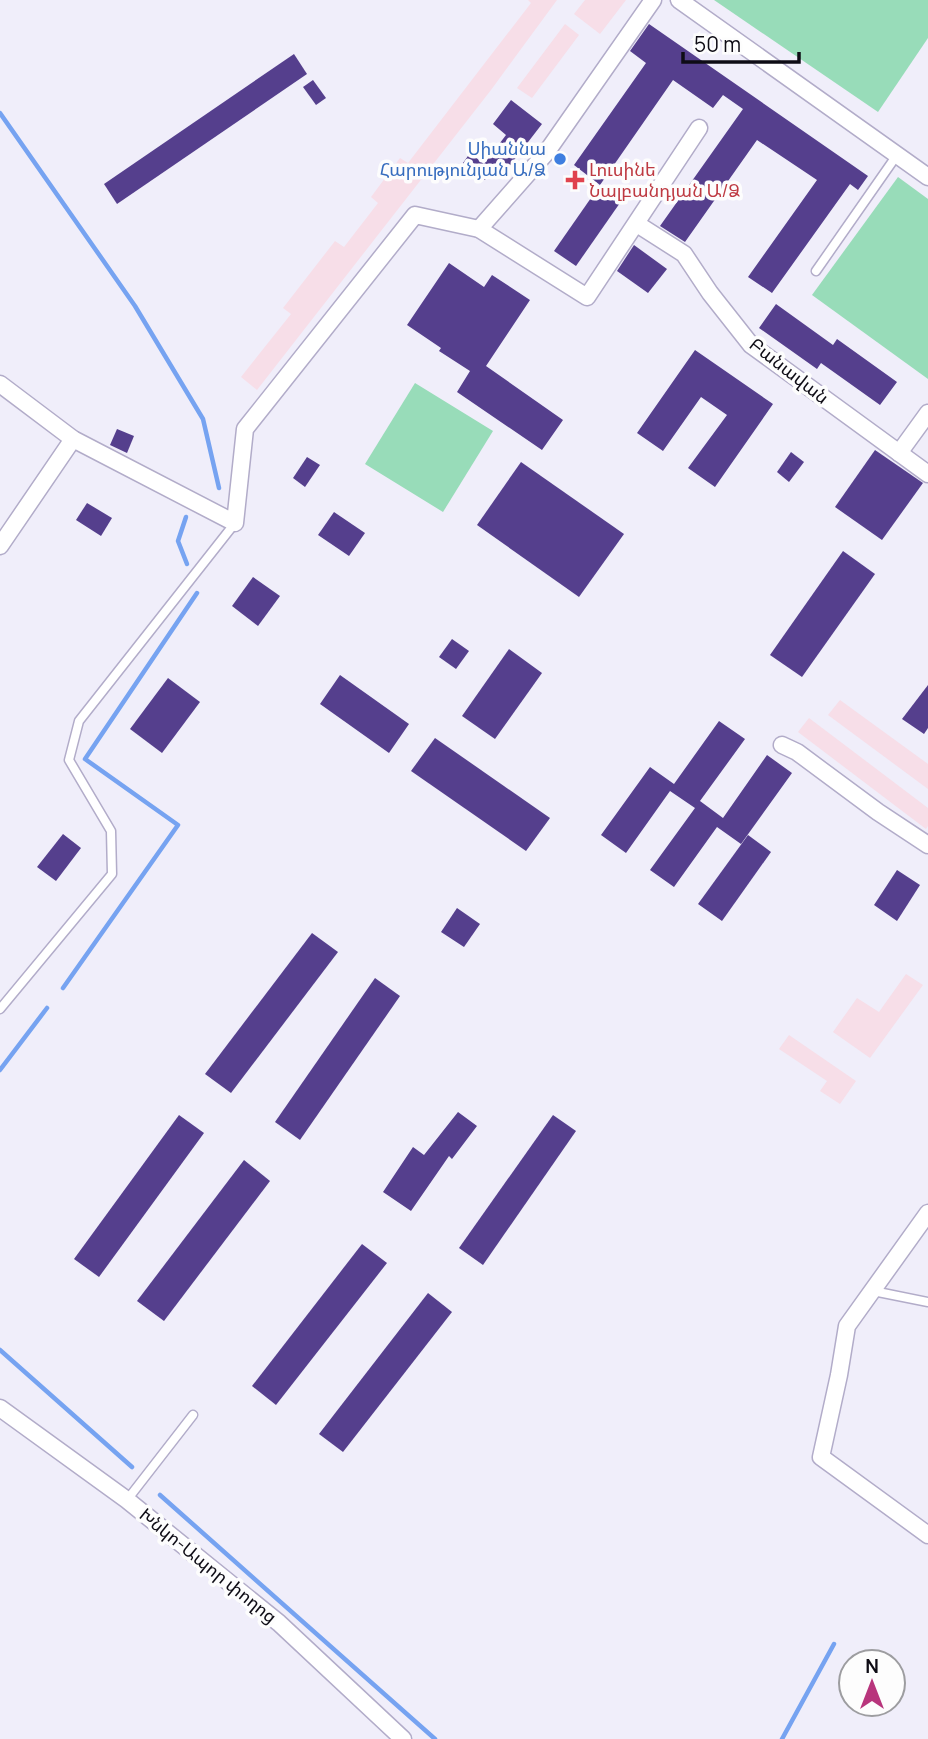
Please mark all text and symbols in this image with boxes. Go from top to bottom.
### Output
scale bar [683,21,799,65]
text: 50 m [694,30,741,58]
place label: Սիաննա Հարությունյան Ա/Ձ [380,136,546,181]
marker: Սիաննա Հարությունյան Ա/Ձ [552,151,568,167]
place label: Լուսինե Նալբանդյան Ա/Ձ [589,157,740,202]
marker: Լուսինե Նալբանդյան Ա/Ձ [567,172,583,188]
street label: Բանավան [745,332,834,409]
street label: Խնկո-Ապոր փողոց [135,1502,282,1628]
north arrow [837,1648,907,1718]
text: N [865,1653,879,1679]

